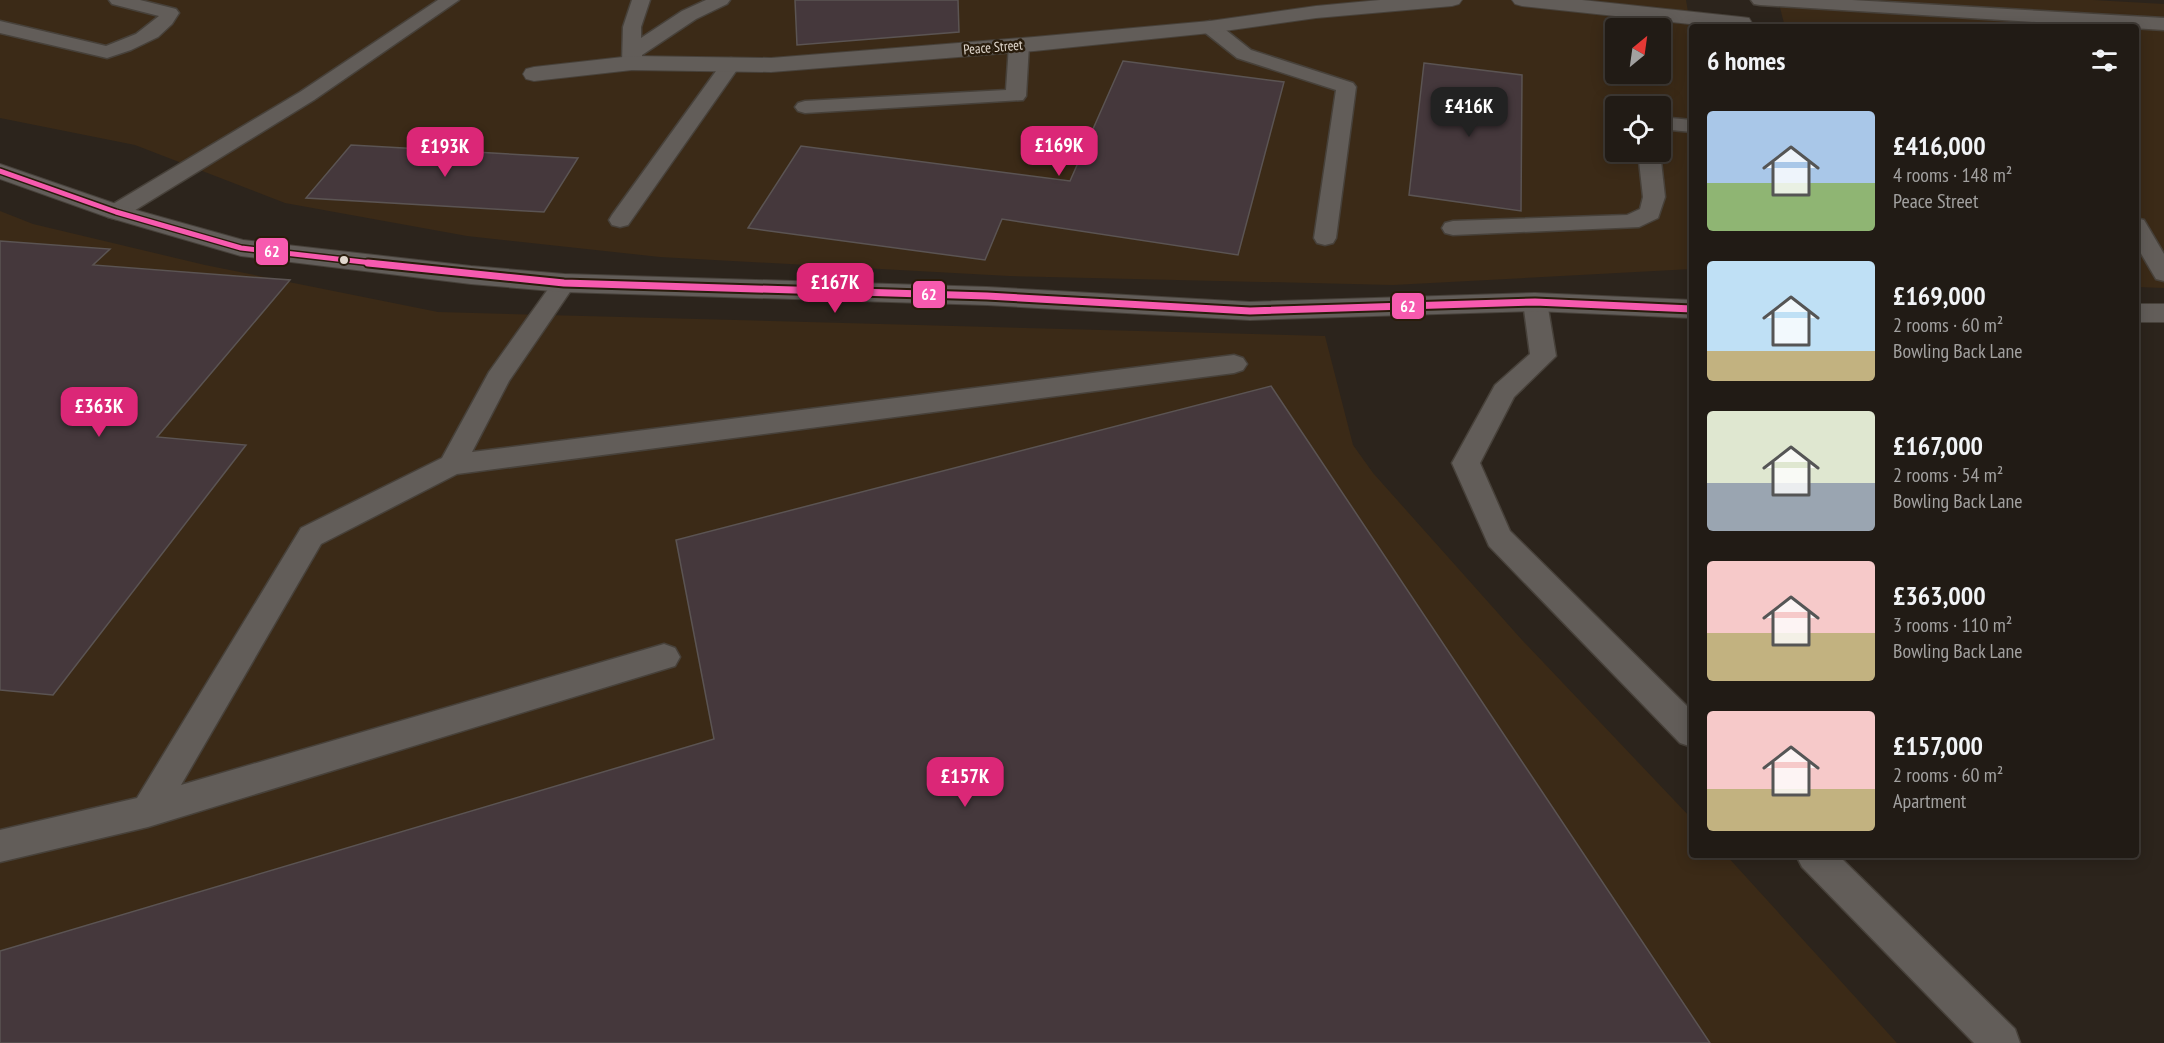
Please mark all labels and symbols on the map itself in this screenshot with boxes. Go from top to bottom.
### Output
north arrow [1605,18,1671,84]
street label: Peace Street [962,35,1024,59]
pin: £416K [1427,87,1511,138]
pin: £169K [1017,126,1101,177]
pin: £193K [403,127,487,178]
line badge: 62 [255,237,289,266]
text: 62 [264,241,280,261]
unlabelled marker [338,254,350,266]
pin: £167K [793,263,877,314]
line badge: 62 [912,280,946,309]
text: 62 [921,284,937,304]
line badge: 62 [1391,292,1425,320]
text: 62 [1400,296,1416,316]
pin: £363K [57,387,141,438]
pin: £157K [923,757,1007,808]

